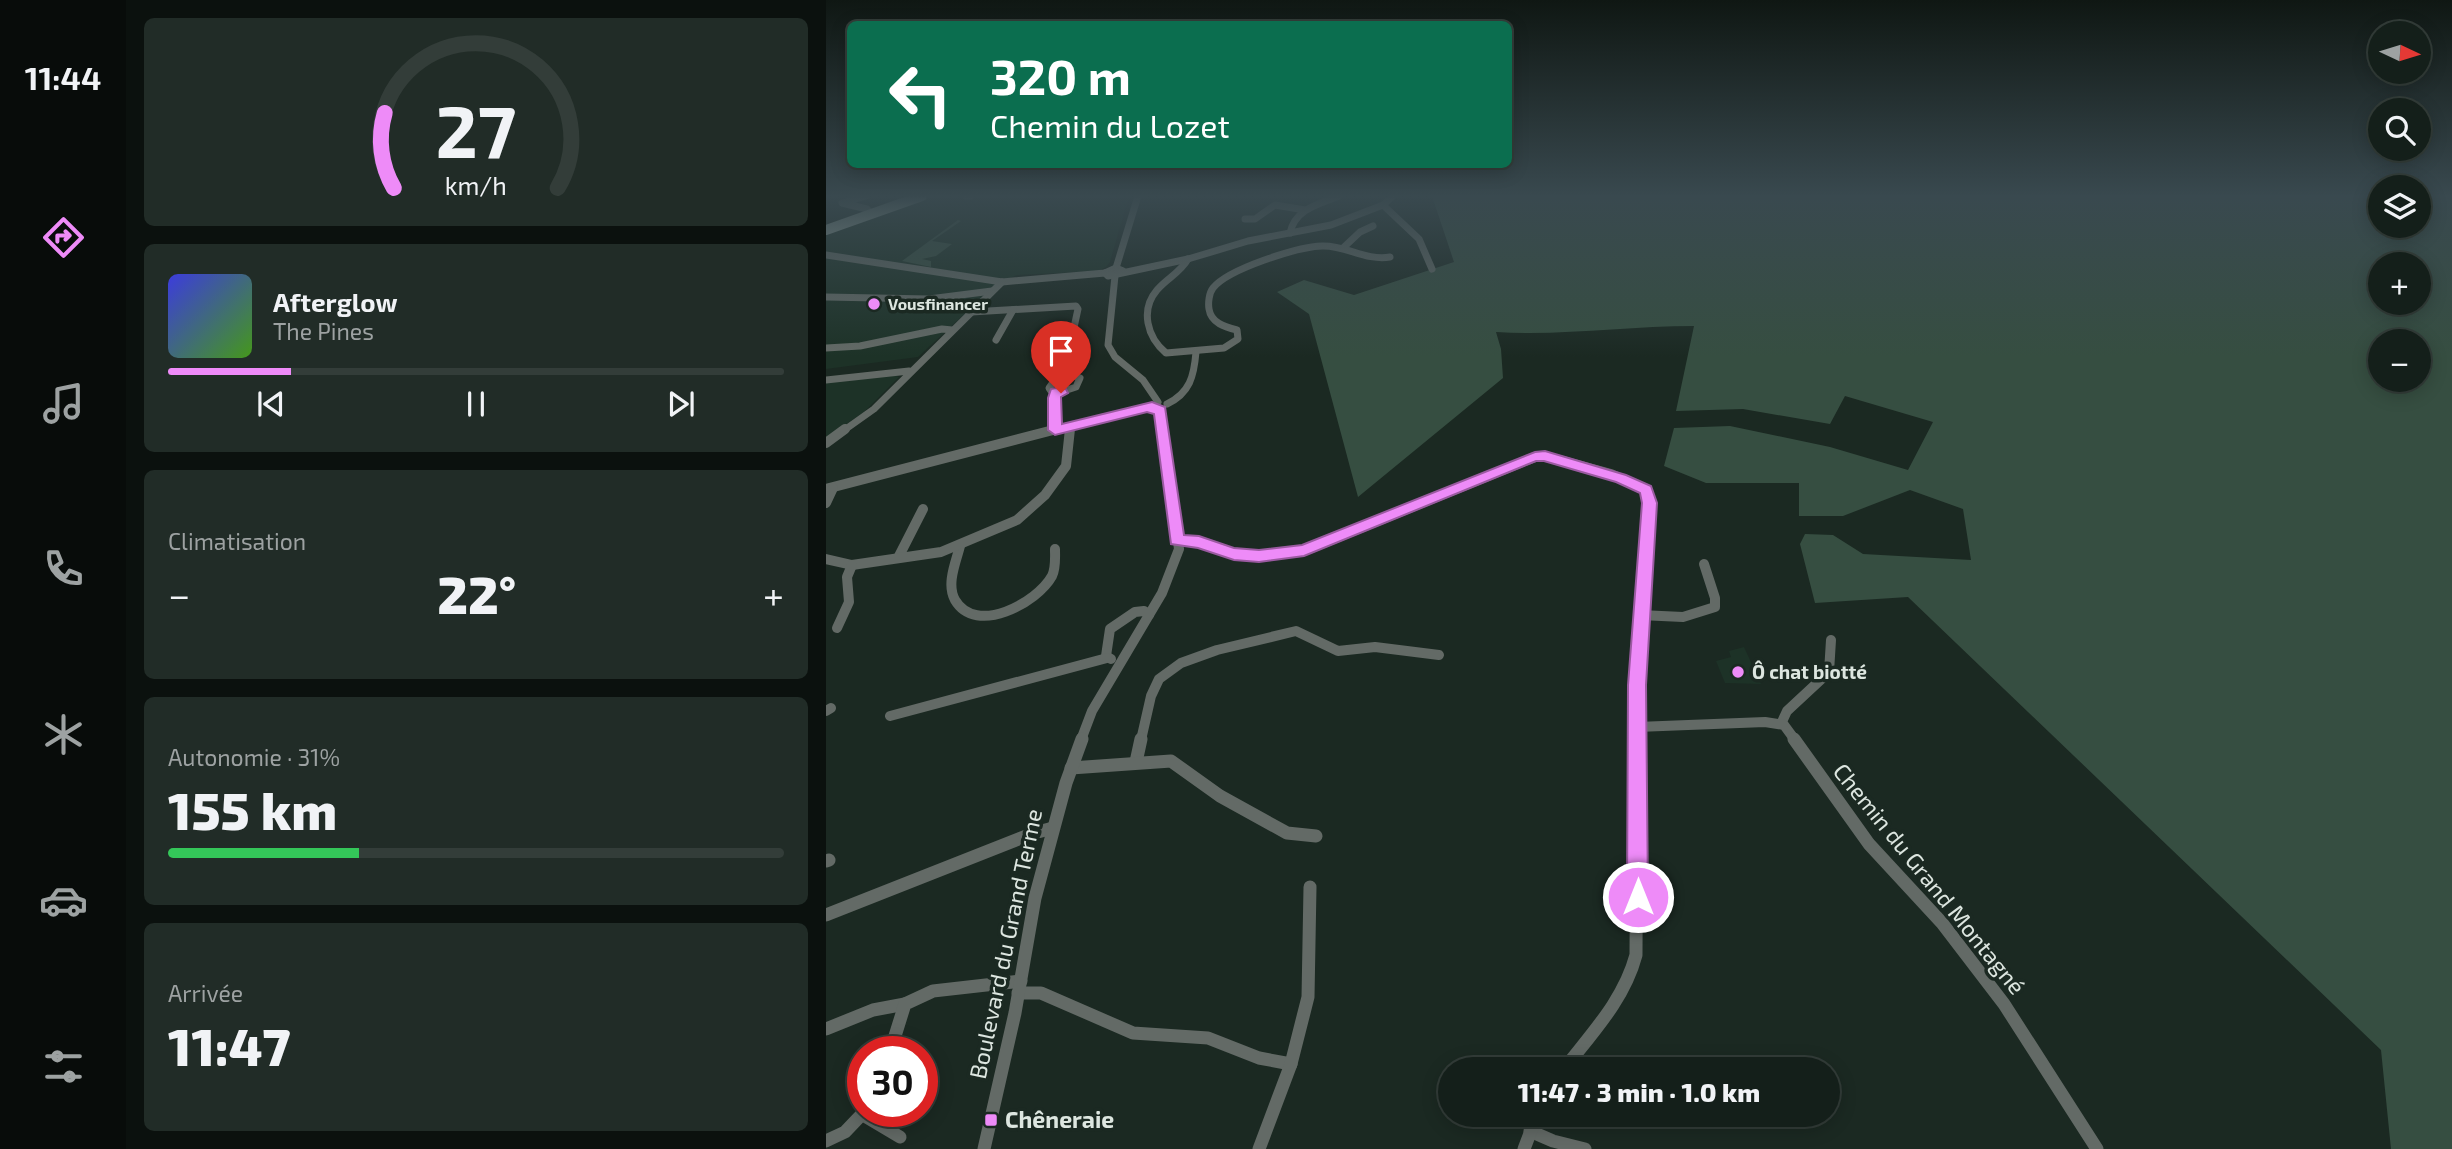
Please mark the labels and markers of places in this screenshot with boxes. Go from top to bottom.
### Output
place label: Vousfinancer [888,294,988,313]
marker: Vousfinancer [866,296,882,312]
pin [1031,321,1091,393]
place label: Ô chat biotté [1752,660,1867,683]
marker: Ô chat biotté [1730,664,1746,680]
place label: Chêneraie [1005,1105,1114,1133]
marker: Chêneraie [983,1112,999,1128]

